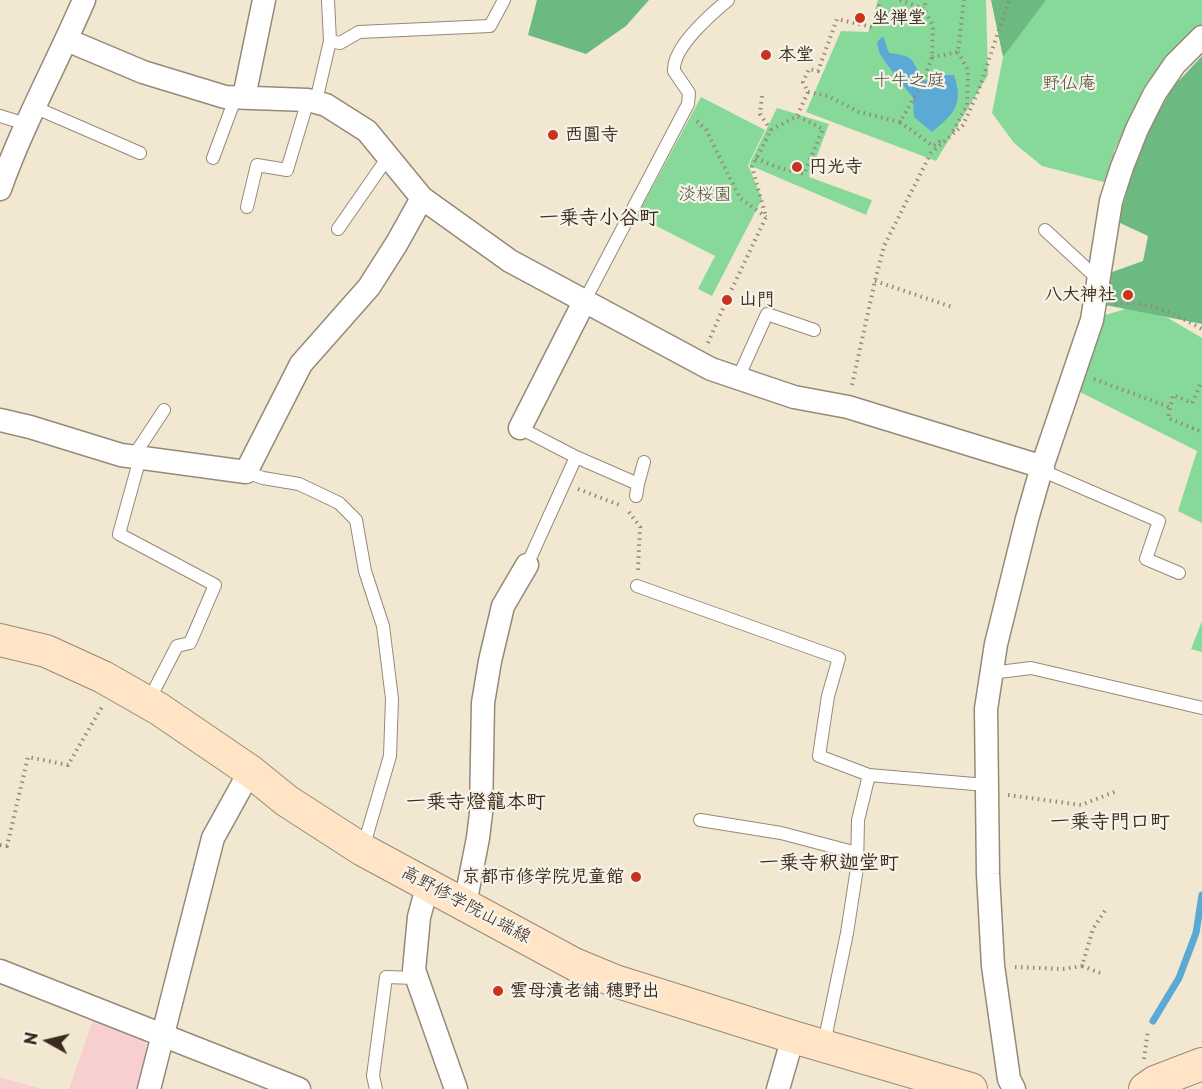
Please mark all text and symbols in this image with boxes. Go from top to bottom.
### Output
place label: 坐禅堂 [872,7,926,29]
marker: 坐禅堂 [853,11,867,25]
place label: 本堂 [778,44,814,66]
marker: 本堂 [759,48,773,62]
park label: 十牛之庭 [873,70,945,92]
park label: 野仏庵 [1042,73,1096,95]
place label: 西圓寺 [565,124,619,146]
marker: 西圓寺 [546,128,560,142]
place label: 円光寺 [809,156,863,178]
marker: 円光寺 [790,160,804,174]
park label: 淡桜園 [678,184,732,206]
district label: 一乗寺小谷町 [539,206,659,230]
place label: 八大神社 [1044,284,1116,306]
marker: 八大神社 [1121,288,1135,302]
place label: 山門 [739,289,775,311]
marker: 山門 [720,293,734,307]
district label: 一乗寺燈籠本町 [406,790,546,814]
district label: 一乗寺門口町 [1050,810,1170,834]
district label: 一乗寺釈迦堂町 [759,851,899,875]
street label: 高野修学院山端線 [397,862,535,948]
place label: 京都市修学院児童館 [462,866,624,888]
marker: 京都市修学院児童館 [629,870,643,884]
place label: 雲母漬老舗 穂野出 [510,980,660,1002]
marker: 雲母漬老舗 穂野出 [491,984,505,998]
north arrow [18,1011,78,1071]
text: N [17,1031,43,1046]

